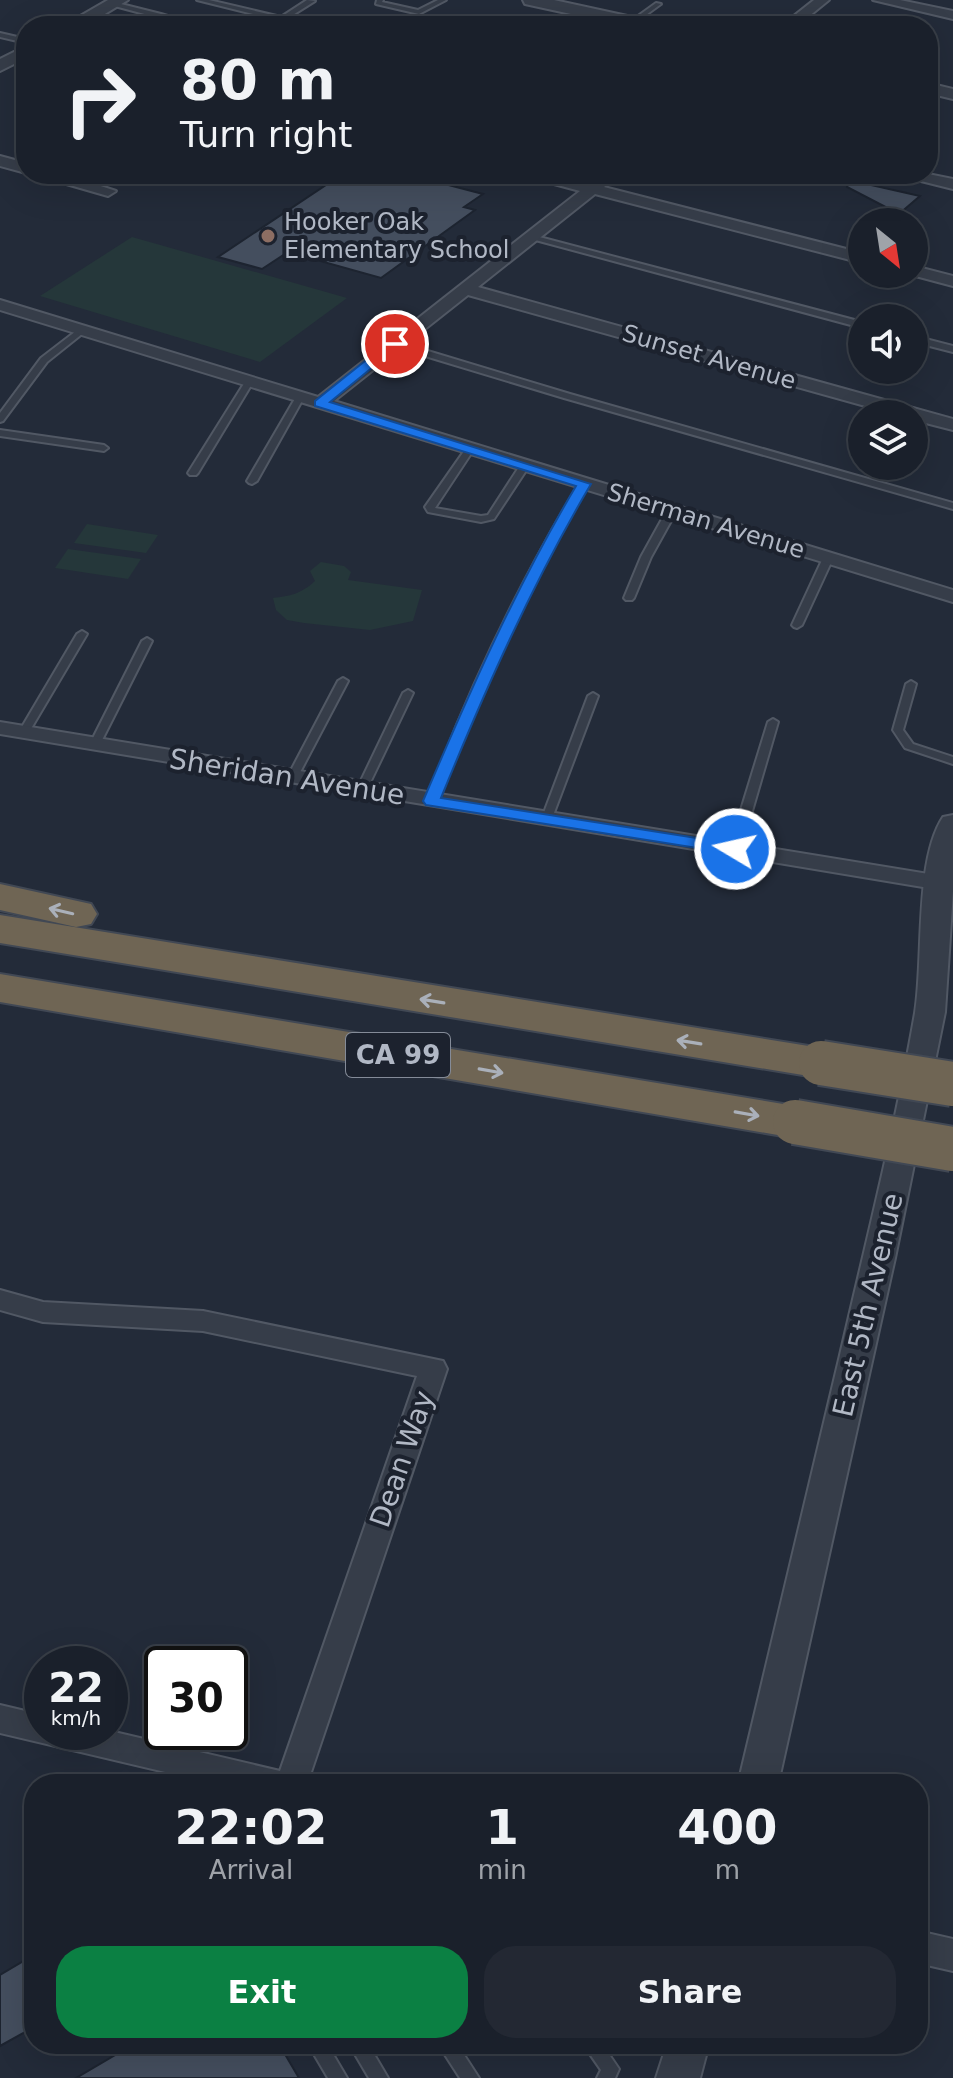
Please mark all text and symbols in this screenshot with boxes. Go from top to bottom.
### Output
text: 80 m [180,47,336,112]
icon: right [48,48,152,152]
text: Turn right [180,114,352,155]
place label: Hooker Oak Elementary School [284,208,509,264]
north arrow [848,208,928,288]
map controls [848,208,928,480]
marker: Hooker Oak Elementary School [259,227,277,245]
button: sound [848,304,928,384]
pin [361,310,429,378]
street label: Sunset Avenue [619,319,799,395]
icon: arrive [373,322,417,366]
button: layers [848,400,928,480]
street label: Sherman Avenue [604,478,808,564]
street label: Sheridan Avenue [167,742,407,812]
position arrow [693,807,777,891]
one-way arrow [49,903,74,918]
one-way arrow [420,993,445,1008]
road number: CA 99 [346,1033,450,1077]
one-way arrow [676,1033,702,1048]
one-way arrow [478,1064,503,1079]
one-way arrow [734,1107,760,1122]
street label: East 5th Avenue [826,1190,910,1420]
street label: Dean Way [363,1386,441,1532]
speed limit sign: 30 [144,1646,248,1750]
text: 22 [48,1665,104,1711]
text: km/h [51,1706,101,1730]
text: 22:02 [174,1799,327,1855]
text: 1 [486,1799,519,1855]
text: 400 [677,1799,777,1855]
text: Arrival [209,1855,293,1885]
text: min [478,1855,527,1885]
text: m [715,1855,740,1885]
button: Exit [56,1946,468,2038]
button: Share [484,1946,896,2038]

